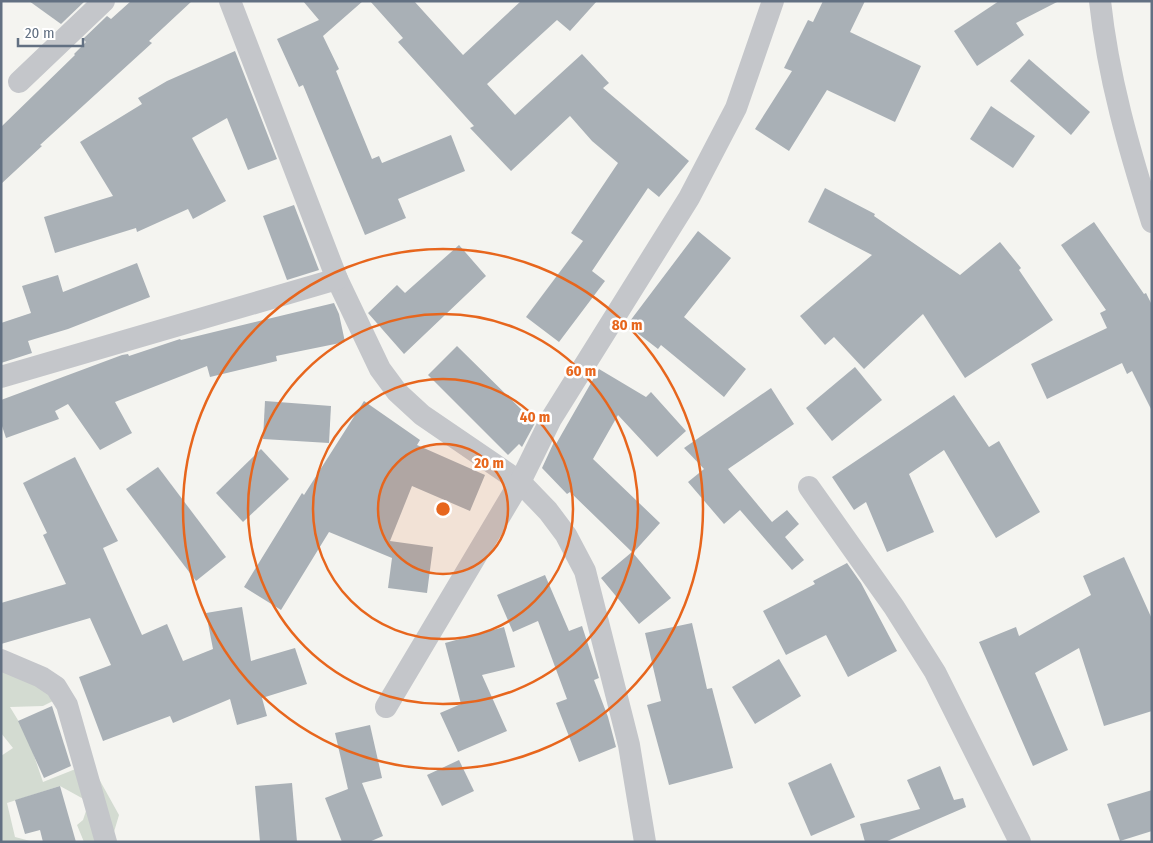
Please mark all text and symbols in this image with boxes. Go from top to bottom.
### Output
scale bar [18,15,82,47]
text: 20 m [25,24,55,42]
text: 80 m [612,316,642,334]
text: 60 m [566,362,596,380]
text: 40 m [520,408,550,426]
text: 20 m [473,454,504,472]
centre of rings [434,500,452,518]

